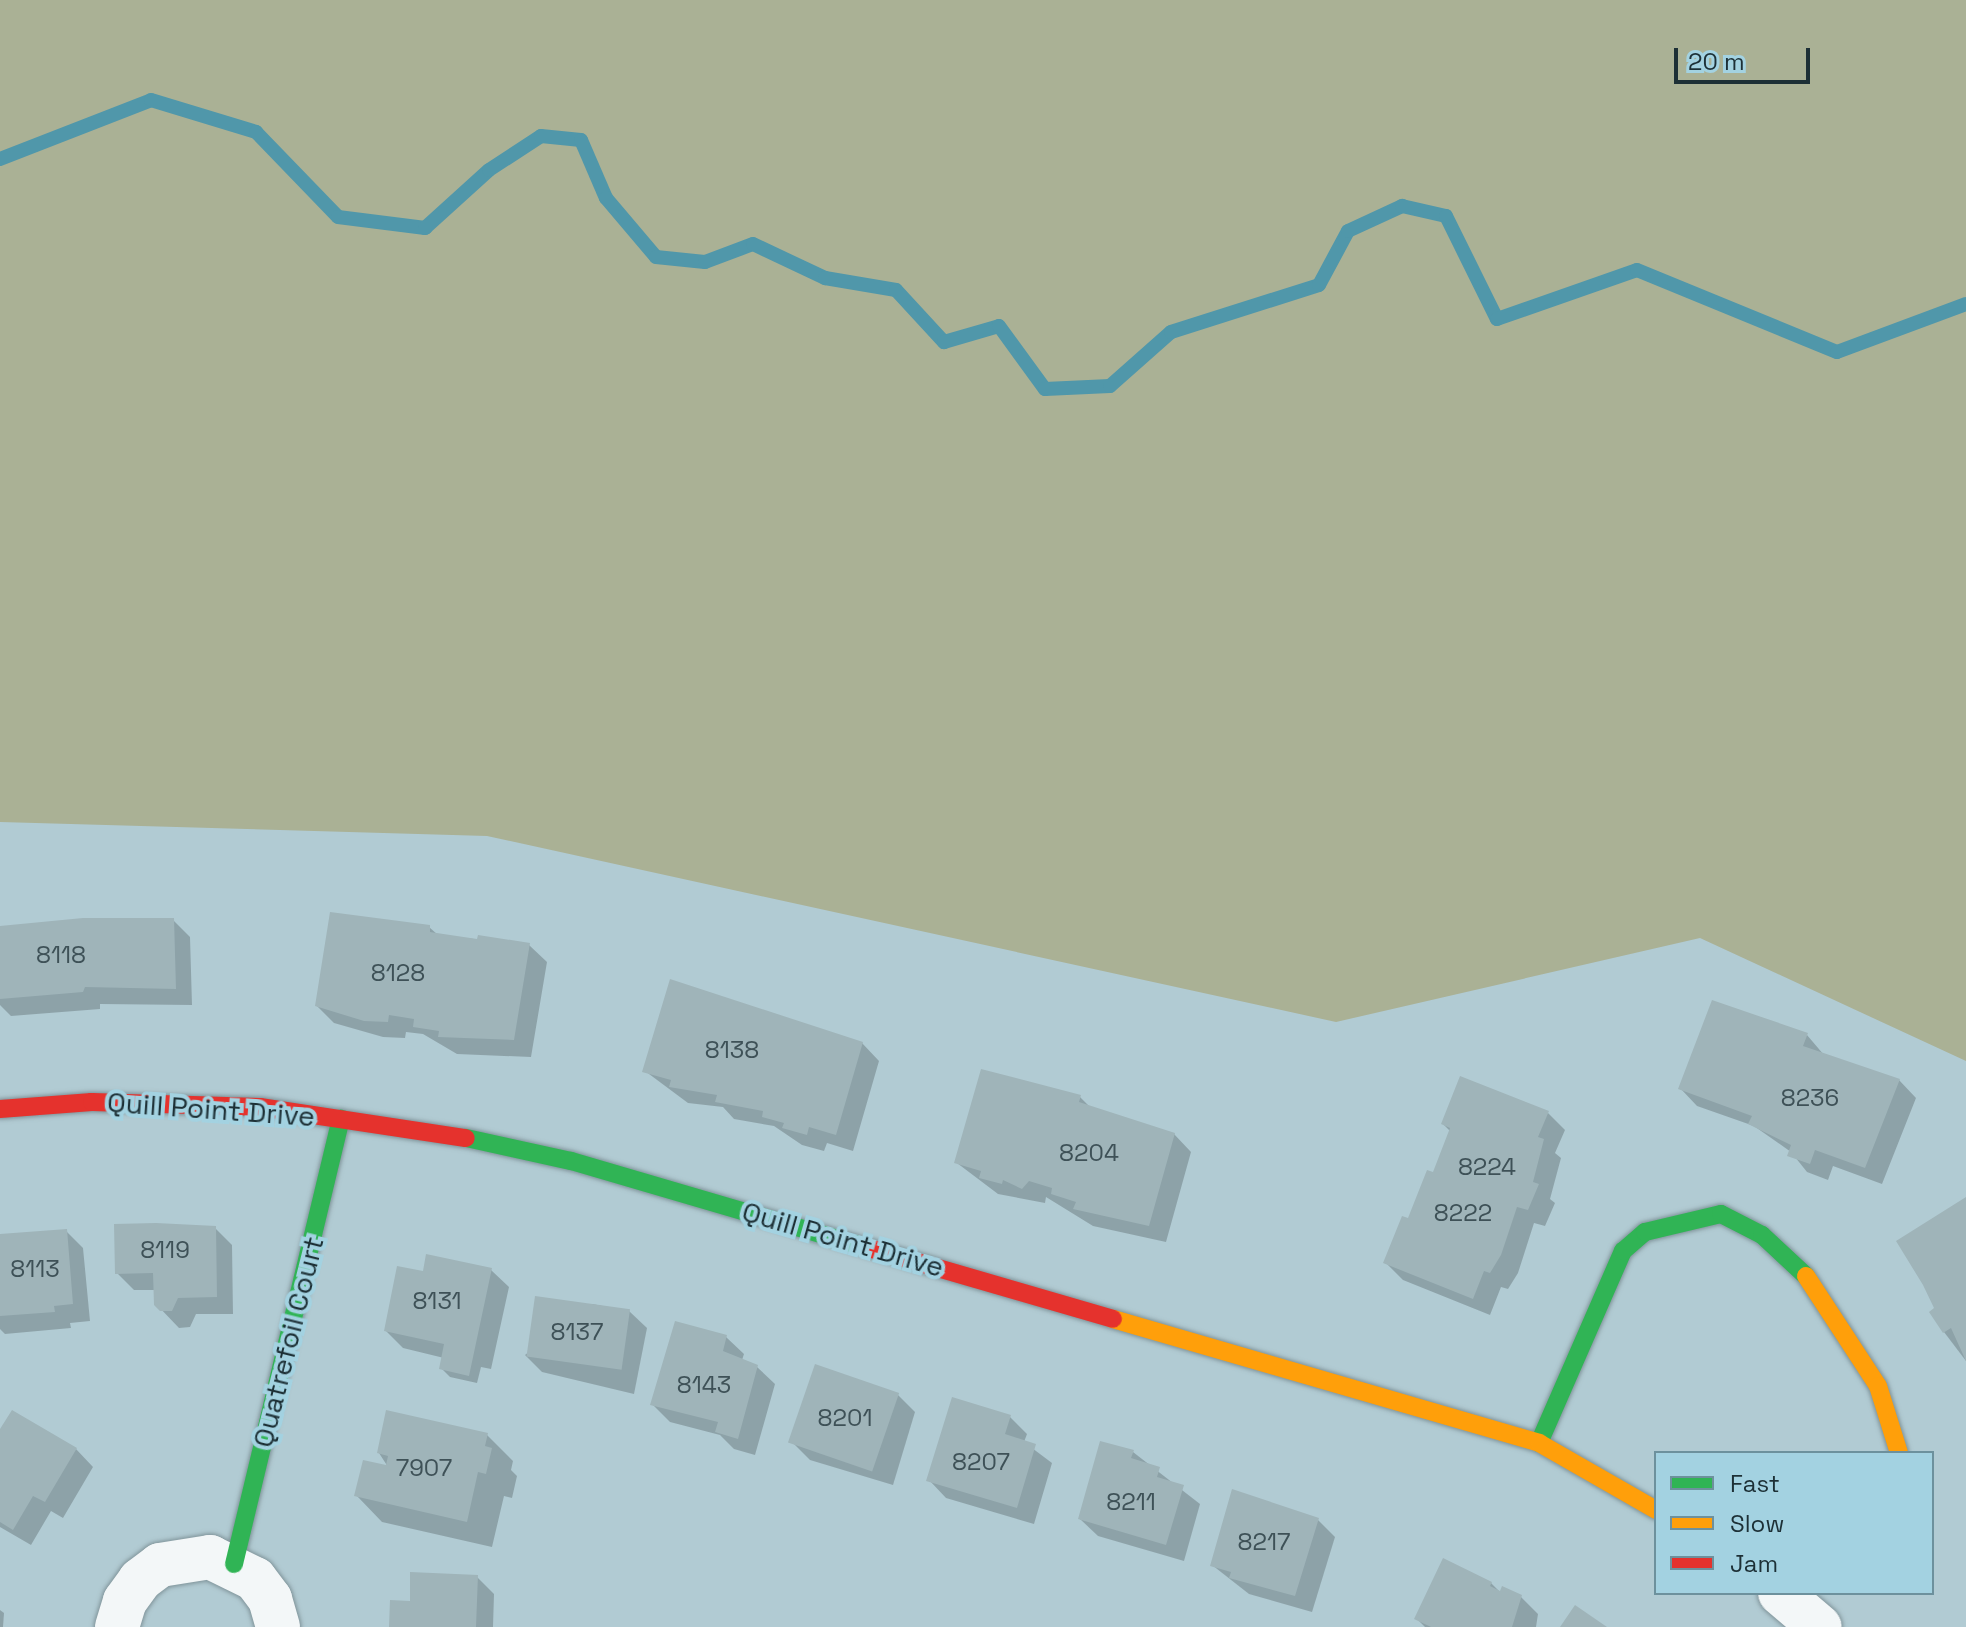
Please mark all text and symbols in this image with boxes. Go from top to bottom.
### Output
scale bar [1678,32,1814,82]
text: 20 m [1688,46,1745,77]
house number: 8118 [36,941,86,969]
house number: 8128 [371,959,425,987]
house number: 8138 [705,1036,759,1064]
house number: 8236 [1781,1084,1839,1112]
street label: Quill Point Drive [106,1085,316,1133]
house number: 8204 [1059,1139,1119,1167]
house number: 8224 [1458,1153,1516,1181]
street label: Quill Point Drive [738,1194,948,1284]
house number: 8222 [1434,1199,1492,1227]
street label: Quatrefoil Court [246,1233,330,1451]
house number: 8119 [140,1236,190,1264]
house number: 8113 [10,1255,60,1283]
house number: 8131 [412,1287,462,1315]
house number: 8137 [550,1318,604,1346]
house number: 8143 [677,1371,731,1399]
house number: 8201 [818,1404,872,1432]
house number: 8207 [952,1448,1010,1476]
legend [1654,1451,1934,1595]
house number: 7907 [396,1454,452,1482]
text: Fast [1730,1468,1780,1499]
house number: 8211 [1106,1488,1156,1516]
text: Slow [1730,1508,1784,1539]
house number: 8217 [1238,1528,1290,1556]
text: Jam [1730,1548,1778,1579]

